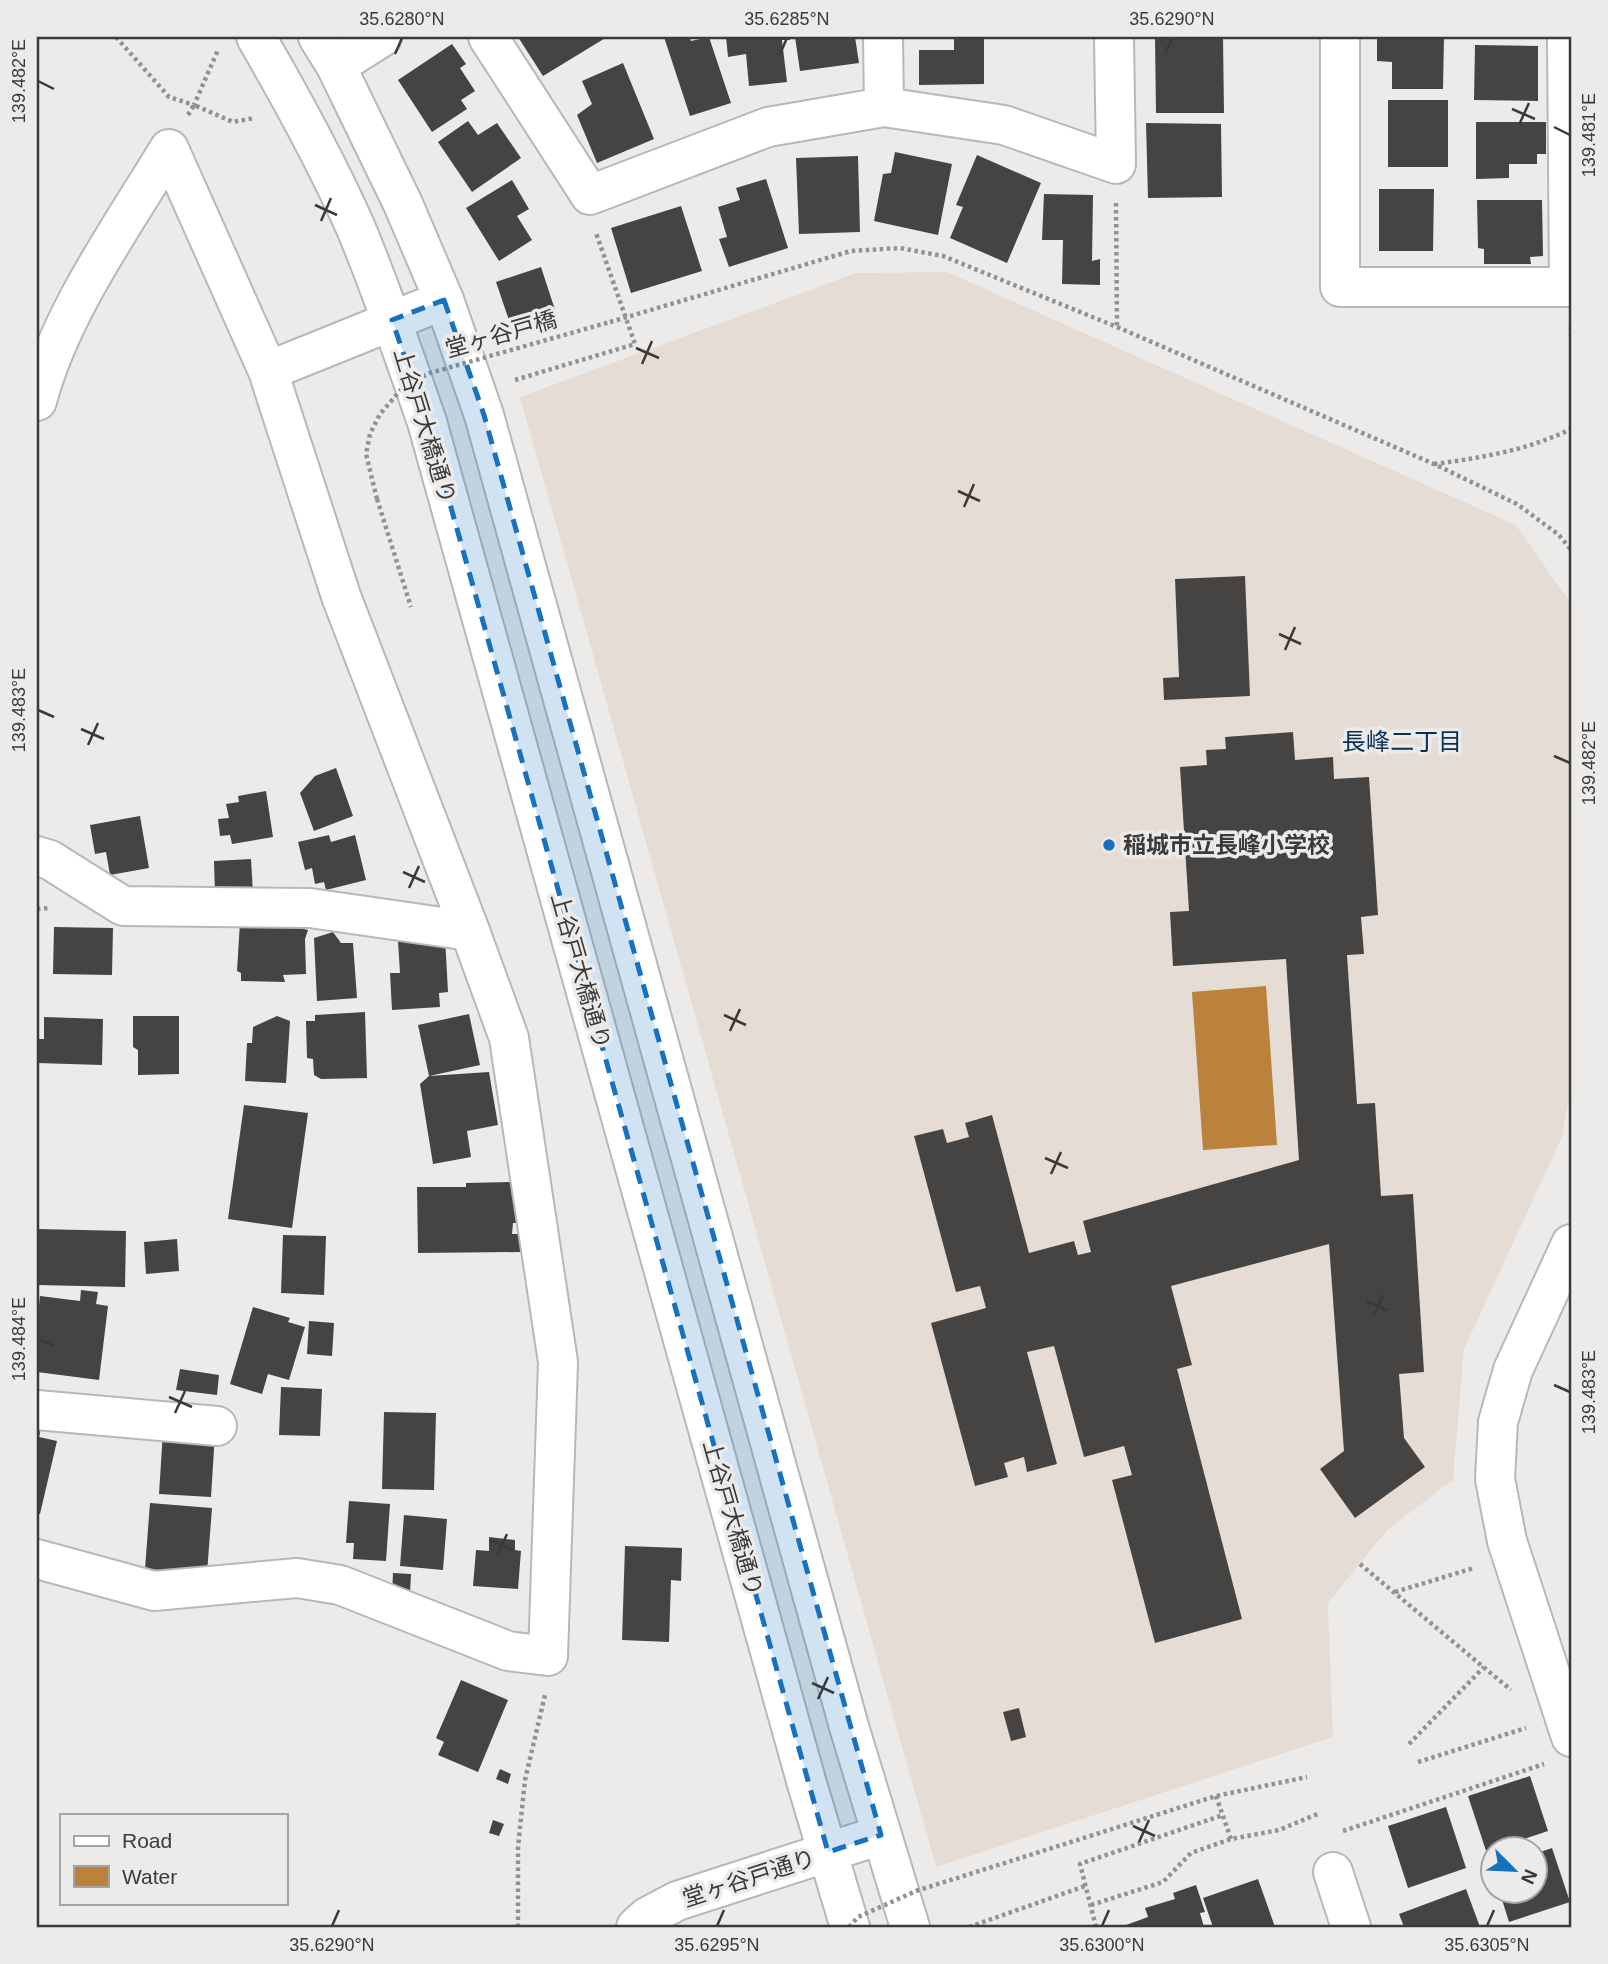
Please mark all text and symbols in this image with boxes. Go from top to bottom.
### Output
text: 35.6280°N [359,9,445,29]
text: 35.6285°N [744,9,830,29]
text: 35.6290°N [1129,9,1215,29]
text: 139.482°E [9,39,29,123]
text: 139.481°E [1579,93,1599,177]
street label: 堂ヶ谷戸橋 [442,306,560,362]
street label: 上谷戸大橋通り [389,345,461,507]
text: 139.483°E [9,668,29,752]
text: 139.482°E [1579,721,1599,805]
district label: 長峰二丁目 [1342,728,1462,755]
place label: 稲城市立長峰小学校 [1123,832,1330,858]
marker: 稲城市立長峰小学校 [1101,837,1117,853]
street label: 上谷戸大橋通り [546,890,616,1052]
text: 139.484°E [9,1297,29,1381]
text: 139.483°E [1579,1350,1599,1434]
street label: 上谷戸大橋通り [698,1437,768,1599]
legend [60,1814,287,1904]
text: Road [122,1829,172,1852]
north arrow [1478,1834,1548,1904]
street label: 堂ヶ谷戸通り [679,1844,819,1912]
text: Water [122,1865,177,1888]
text: N [1517,1866,1541,1887]
text: 35.6290°N [289,1935,375,1955]
text: 35.6295°N [674,1935,760,1955]
text: 35.6300°N [1059,1935,1145,1955]
text: 35.6305°N [1444,1935,1530,1955]

